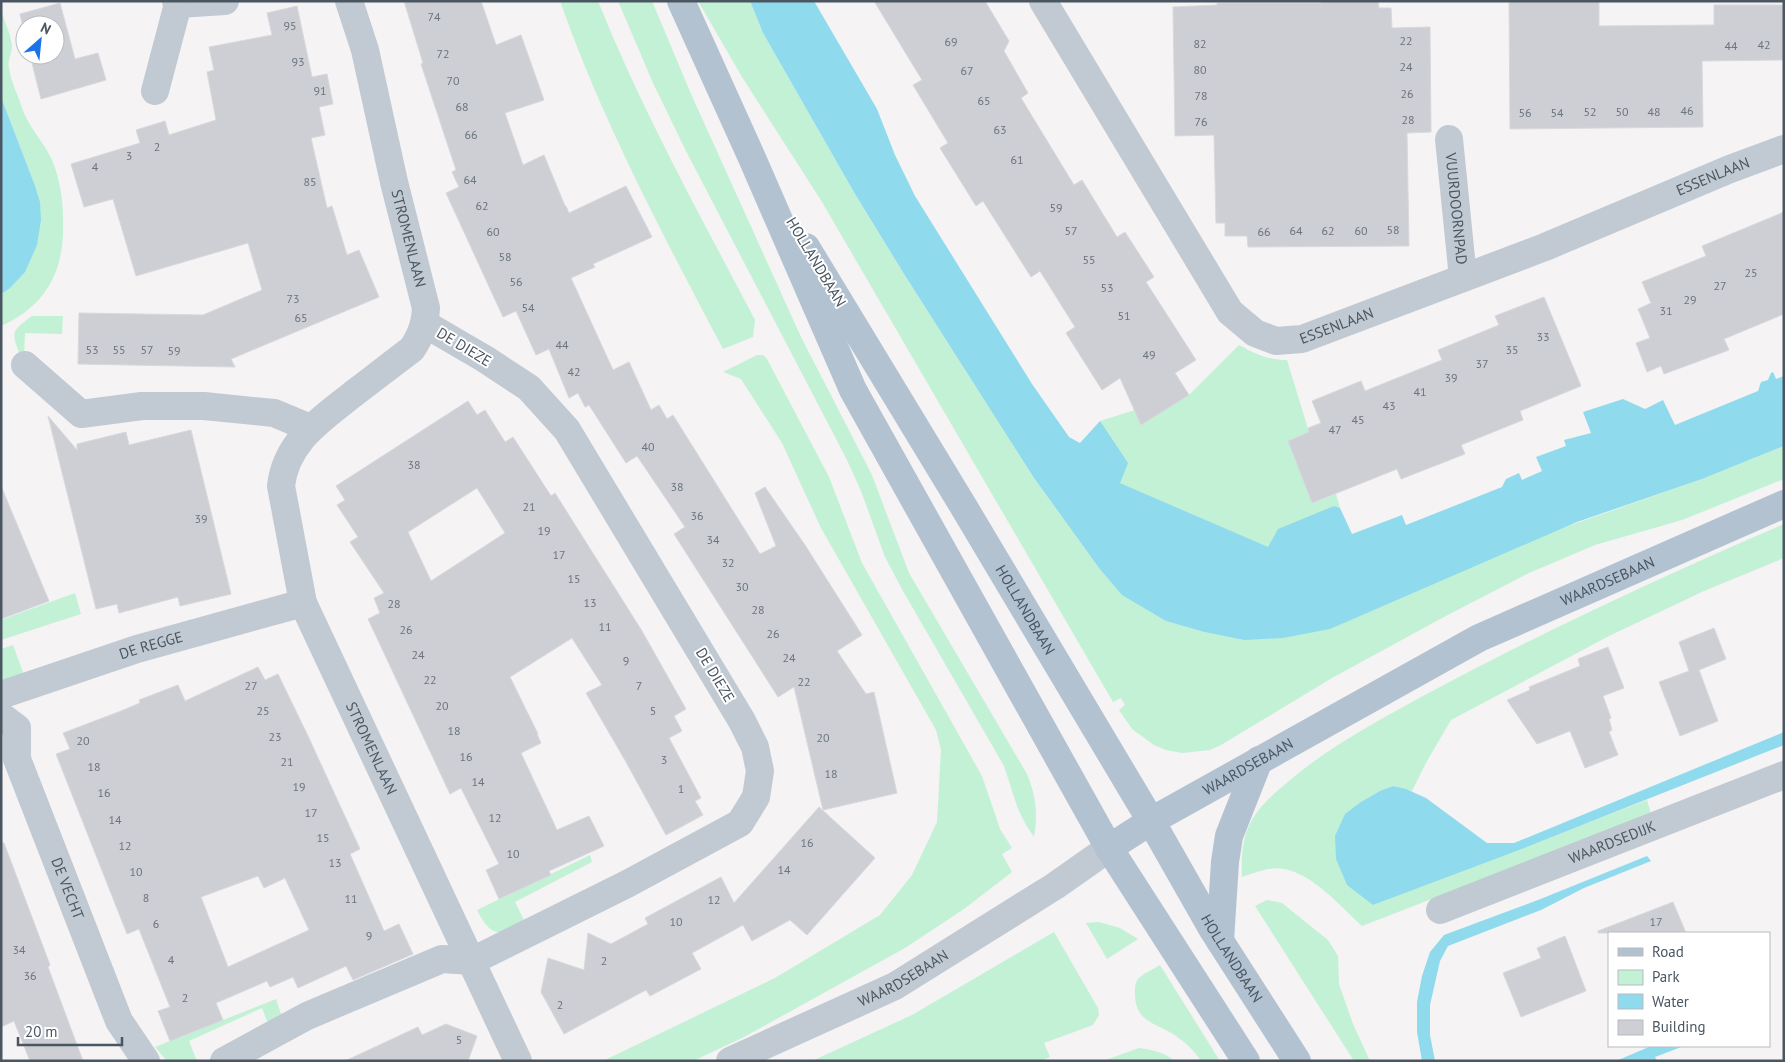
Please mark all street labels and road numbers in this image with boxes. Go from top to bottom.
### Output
street label: VUURDOORNPAD [1441,151,1472,266]
street label: ESSENLAAN [1673,153,1752,200]
street label: STROMENLAAN [387,187,430,289]
street label: HOLLANDBAAN [782,214,851,310]
street label: ESSENLAAN [1297,303,1376,348]
street label: DE DIEZE [434,323,495,370]
street label: WAARDSEBAAN [1557,552,1657,610]
street label: HOLLANDBAAN [992,561,1060,658]
street label: DE REGGE [117,627,185,663]
street label: DE DIEZE [692,644,739,705]
street label: STROMENLAAN [342,699,402,798]
street label: WAARDSEBAAN [1199,734,1296,799]
street label: WAARDSEDIJK [1566,816,1658,868]
street label: DE VECHT [47,855,89,923]
street label: HOLLANDBAAN [1197,911,1267,1006]
street label: WAARDSEBAAN [855,945,952,1011]

